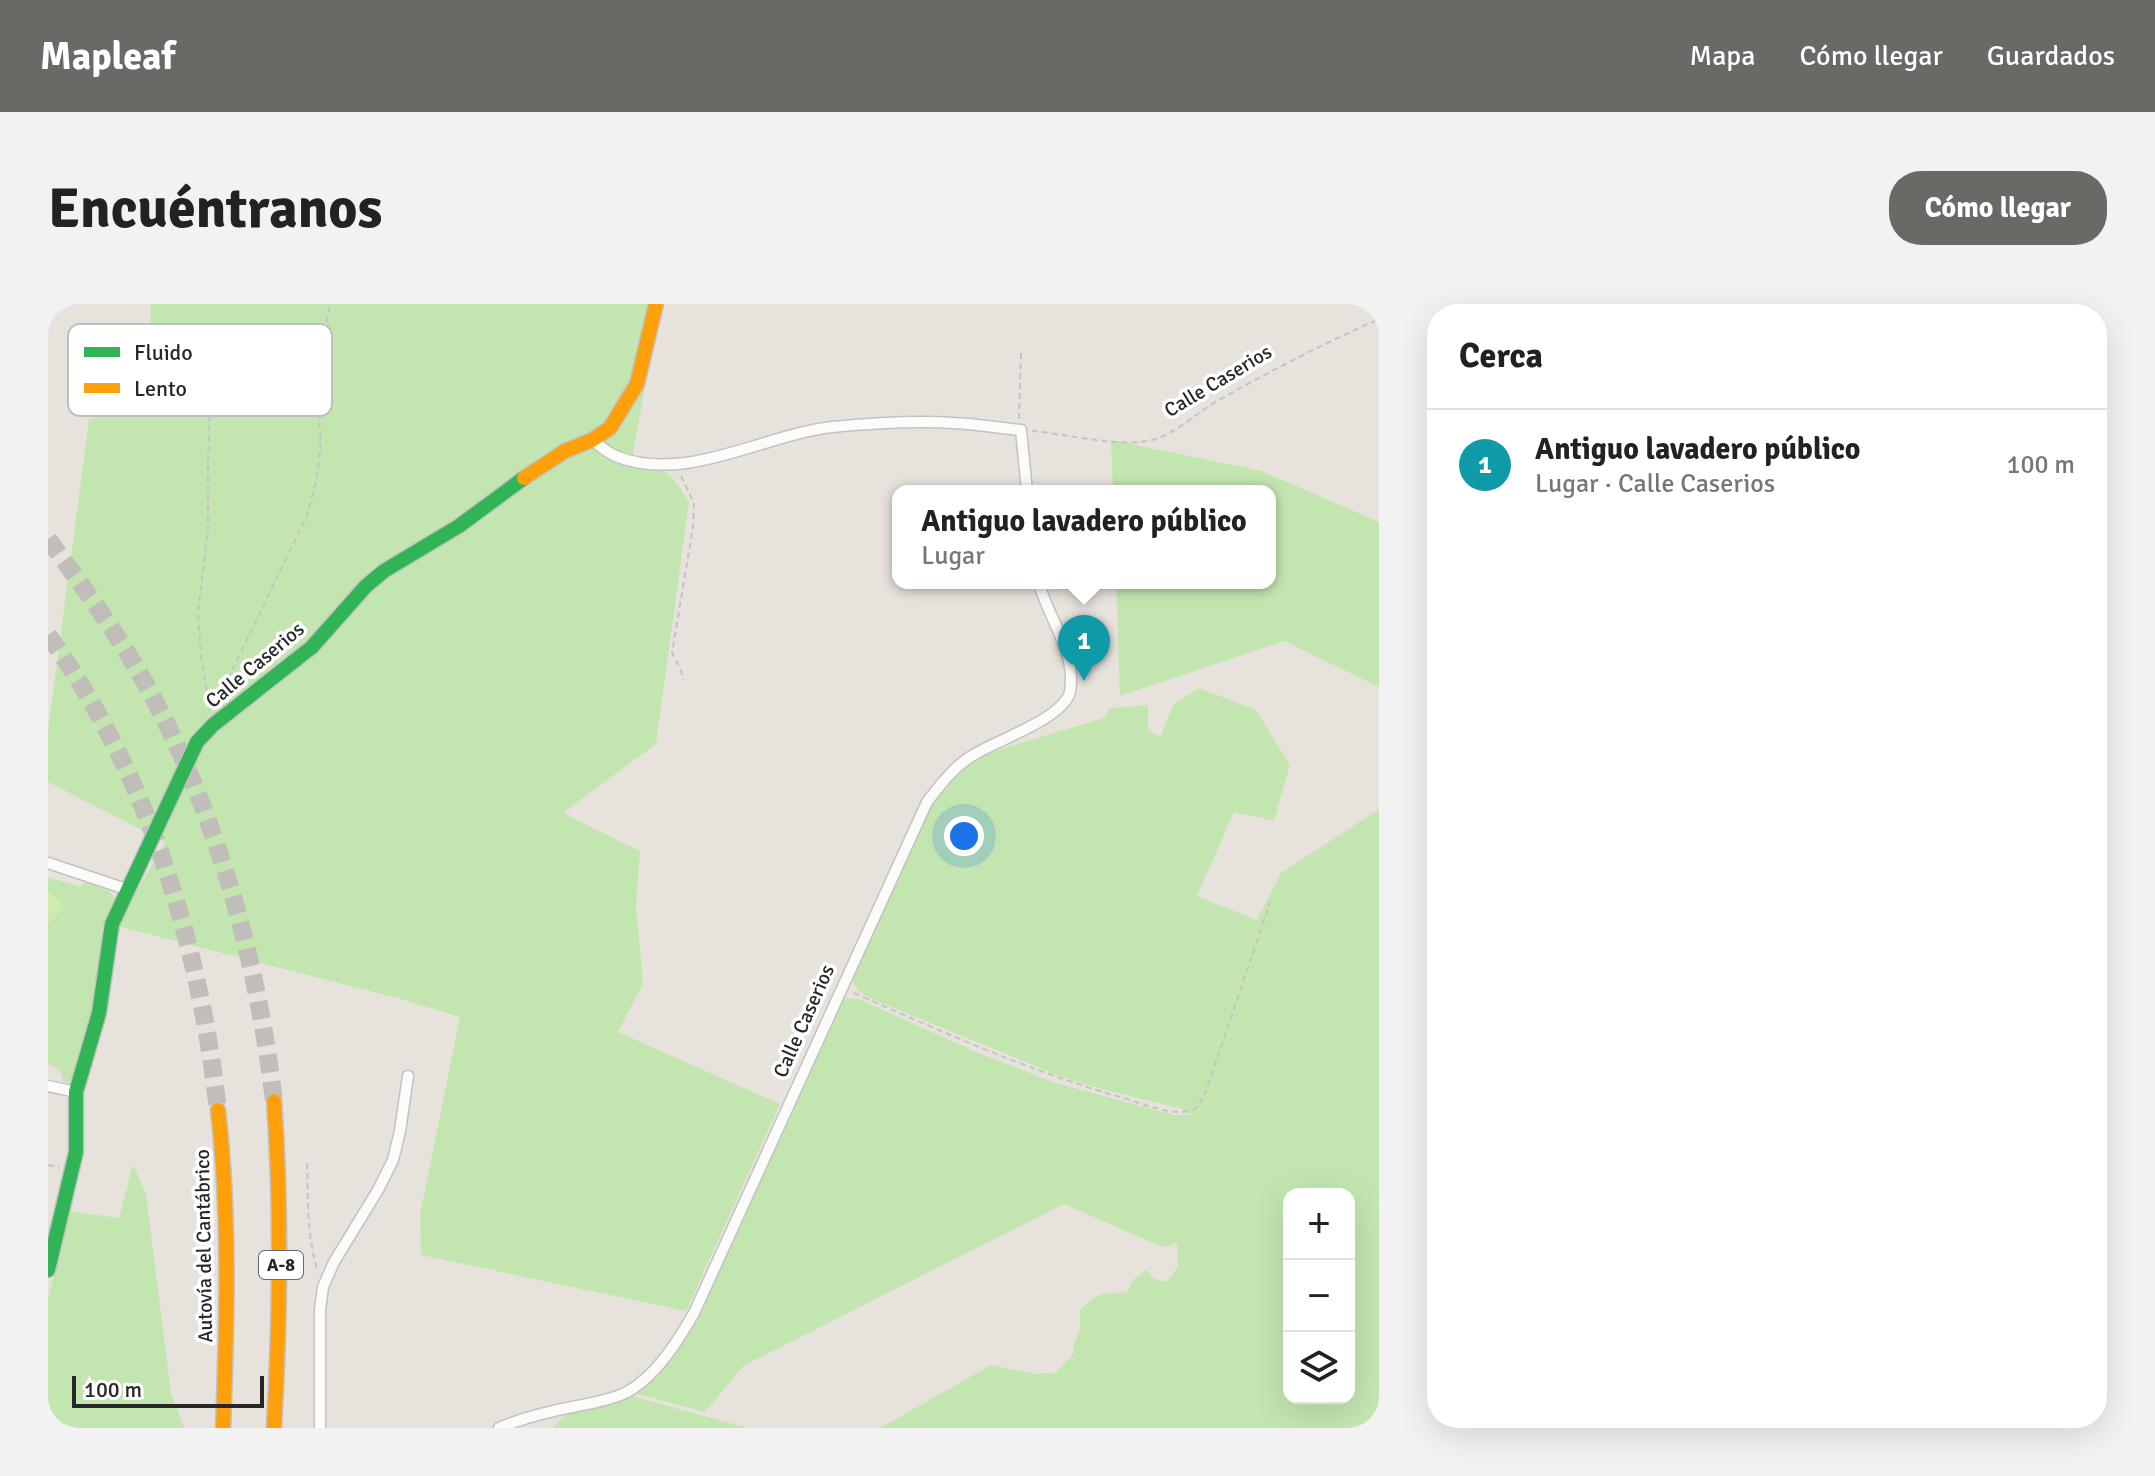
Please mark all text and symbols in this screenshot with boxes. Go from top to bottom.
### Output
text: Mapleaf [40,33,175,80]
text: Mapa [1690,39,1755,73]
text: Cómo llegar [1799,39,1943,73]
text: Guardados [1987,39,2115,73]
button: Cómo llegar [1889,171,2107,245]
text: Encuéntranos [48,174,382,243]
legend [68,324,332,416]
text: Cerca [1459,335,1543,377]
text: Fluido [134,339,193,366]
street label: Calle Caserios [1160,339,1276,423]
text: Lento [134,375,187,402]
text: Antiguo lavadero público [1535,431,1861,468]
text: 1 [1478,449,1492,481]
text: 100 m [2006,449,2075,481]
text: Lugar · Calle Caserios [1535,468,1775,500]
popup [892,485,1276,589]
text: Antiguo lavadero público [921,503,1247,540]
text: Lugar [921,540,985,572]
pin: 1 [1058,615,1110,681]
street label: Calle Caserios [201,616,310,713]
your location [944,816,984,856]
street label: Calle Caserios [768,960,840,1081]
street label: Autovía del Cantábrico [190,1149,218,1343]
map controls [1283,1188,1355,1404]
button: + [1283,1188,1355,1260]
road number: A-8 [259,1251,303,1279]
button: − [1283,1260,1355,1332]
button: layers [1283,1332,1355,1404]
scale bar [72,1372,264,1408]
text: 100 m [84,1376,142,1403]

